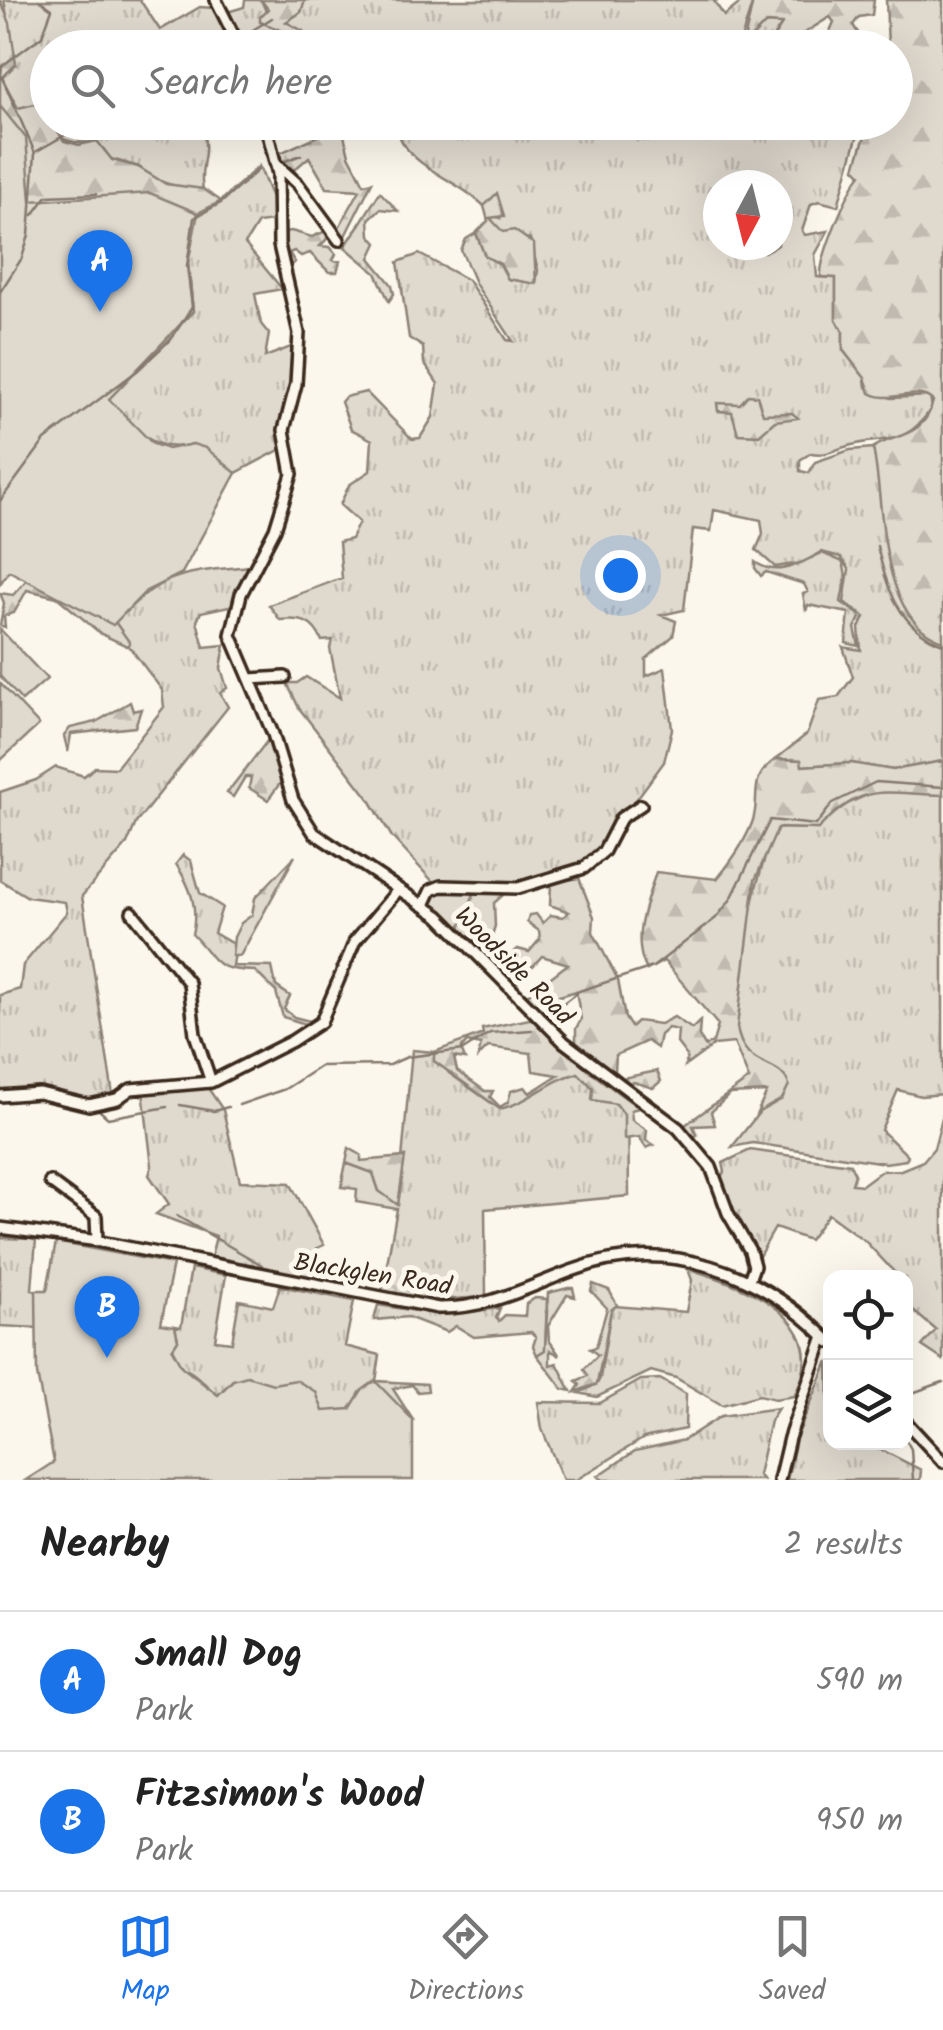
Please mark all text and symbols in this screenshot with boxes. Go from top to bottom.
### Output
search box [30,30,913,140]
text: Search here [145,55,332,115]
icon: search [65,58,120,113]
north arrow [703,170,793,260]
pin: A [68,230,132,312]
your location [595,550,646,601]
street label: Woodside Road [445,897,584,1036]
street label: Blackglen Road [291,1243,456,1307]
map controls [823,1270,913,1450]
button: locate [823,1270,913,1360]
pin: B [74,1276,140,1358]
button: layers [823,1360,913,1450]
text: Nearby [40,1512,169,1579]
text: 2 results [784,1520,903,1571]
text: Small Dog [135,1626,302,1686]
text: A [62,1656,83,1707]
text: 590 m [816,1656,903,1707]
text: Park [135,1686,193,1737]
text: Fitzsimon's Wood [135,1766,424,1826]
text: B [63,1796,82,1847]
text: 950 m [816,1796,903,1847]
text: Park [135,1826,193,1877]
tab: Map [118,1909,173,2014]
tab: Directions [408,1909,524,2014]
tab: Saved [759,1909,825,2014]

